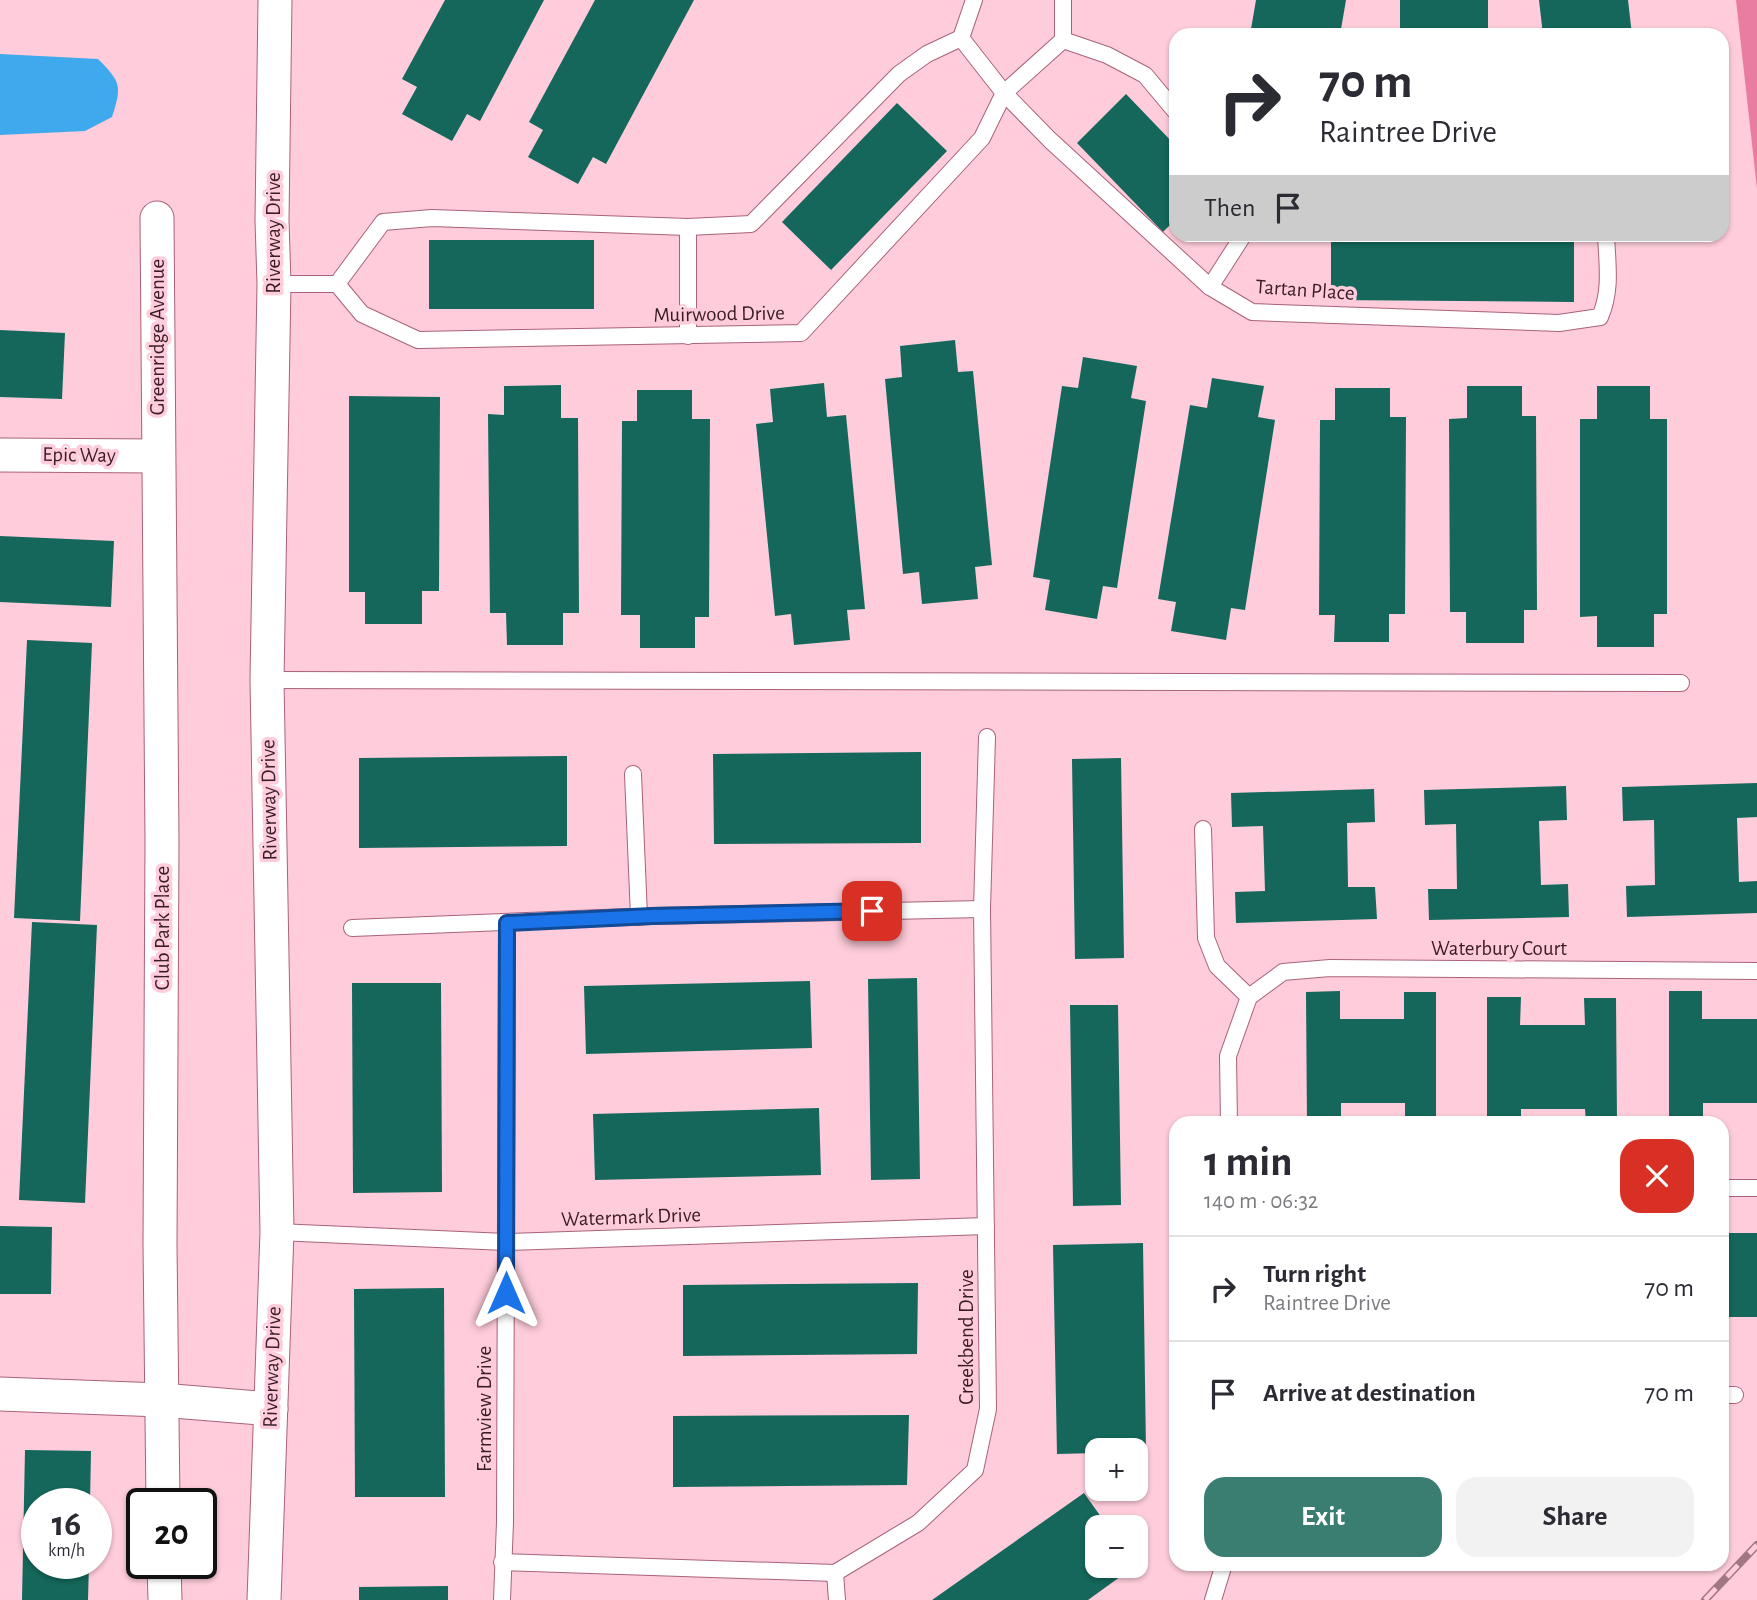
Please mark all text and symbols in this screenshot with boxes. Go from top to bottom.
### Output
icon: right [1204,56,1295,147]
text: 70 m [1319,58,1413,107]
text: Raintree Drive [1319,116,1497,148]
street label: Riverway Drive [263,172,284,294]
icon: arrive [1269,189,1307,227]
text: Then [1204,195,1255,221]
street label: Greenridge Avenue [147,259,168,415]
street label: Tartan Place [1255,276,1355,304]
street label: Muirwood Drive [653,302,785,326]
street label: Epic Way [42,444,116,466]
street label: Riverway Drive [257,739,281,861]
street label: Club Park Place [152,866,173,990]
pin [842,881,902,941]
icon: arrive [853,892,891,930]
street label: Waterbury Court [1431,938,1567,959]
button: close [1620,1139,1694,1213]
text: 1 min [1204,1141,1293,1183]
text: 140 m · 06:32 [1204,1190,1318,1213]
street label: Watermark Drive [561,1204,701,1230]
position arrow [469,1256,543,1330]
text: Turn right [1263,1261,1366,1287]
street label: Creekbend Drive [956,1269,977,1405]
icon: right [1204,1270,1242,1308]
text: 70 m [1644,1275,1694,1301]
text: Raintree Drive [1263,1292,1391,1315]
street label: Riverway Drive [259,1306,285,1428]
street label: Farmview Drive [474,1346,495,1472]
icon: arrive [1204,1375,1242,1413]
text: Arrive at destination [1263,1380,1476,1406]
text: 70 m [1644,1380,1694,1406]
map controls [1085,1438,1148,1578]
button: + [1085,1438,1148,1501]
button: Exit [1204,1477,1442,1557]
button: Share [1456,1477,1694,1557]
speed limit sign: 20 [126,1488,217,1579]
text: 16 [52,1507,81,1542]
button: − [1085,1515,1148,1578]
text: km/h [48,1542,85,1560]

